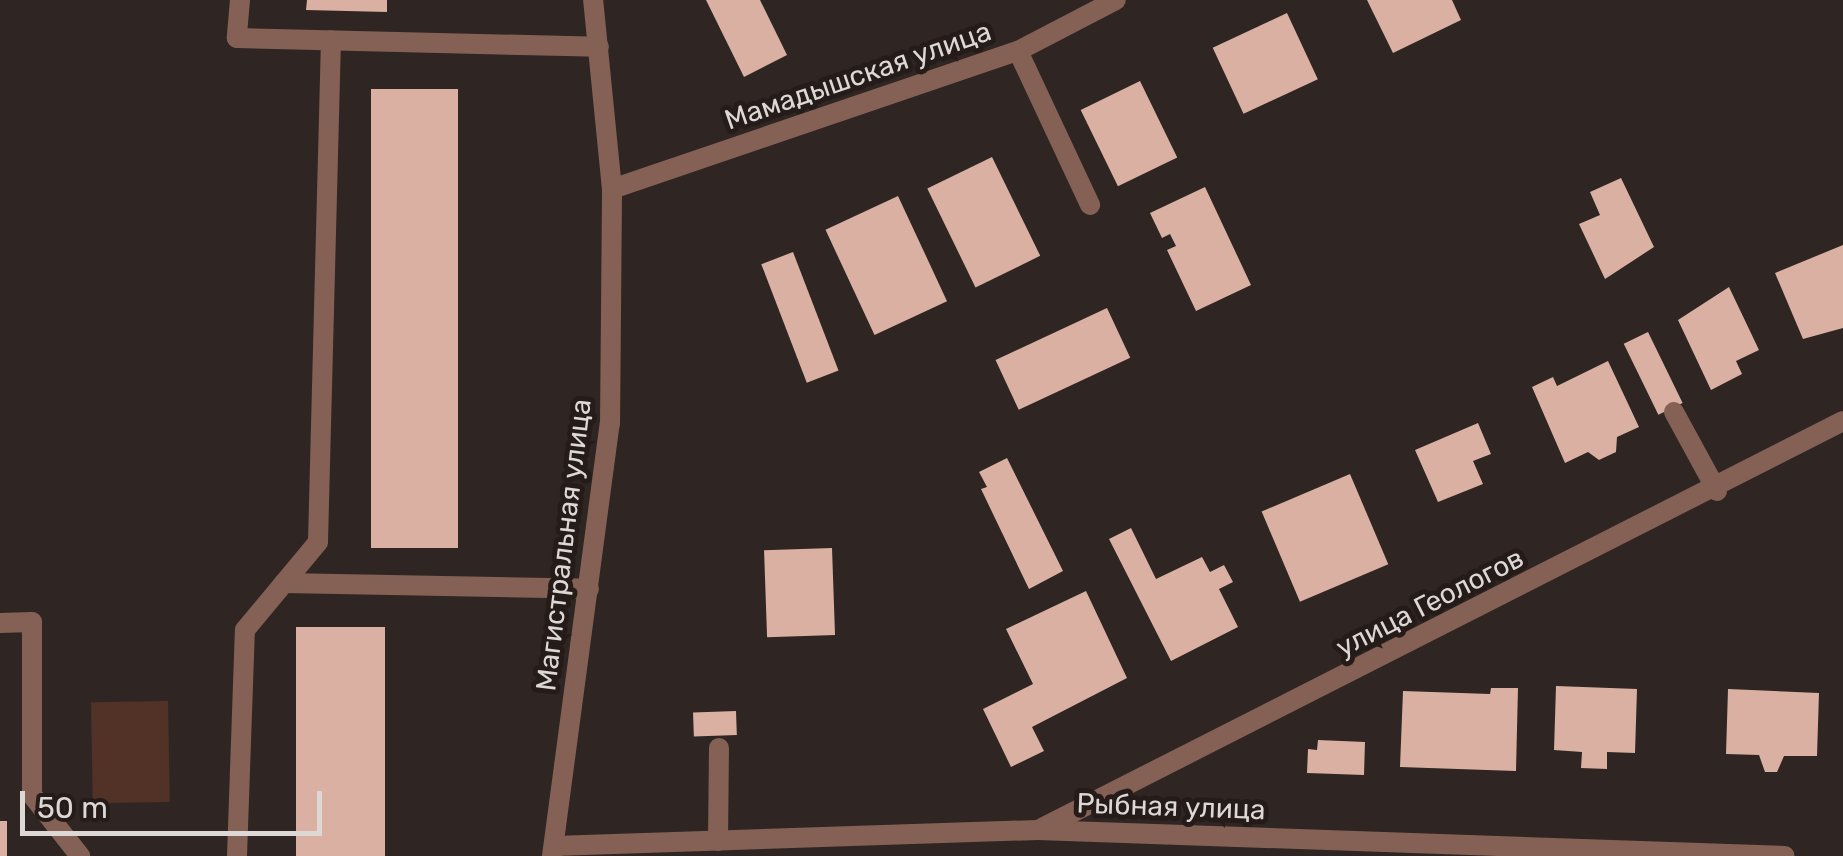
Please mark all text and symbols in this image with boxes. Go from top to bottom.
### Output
street label: Мамадышская улица [720,15,996,137]
street label: Магистральная улица [529,397,599,693]
street label: улица Геологов [1331,541,1529,665]
scale bar [25,771,328,833]
street label: Рыбная улица [1076,787,1266,827]
text: 50 m [37,790,108,826]

